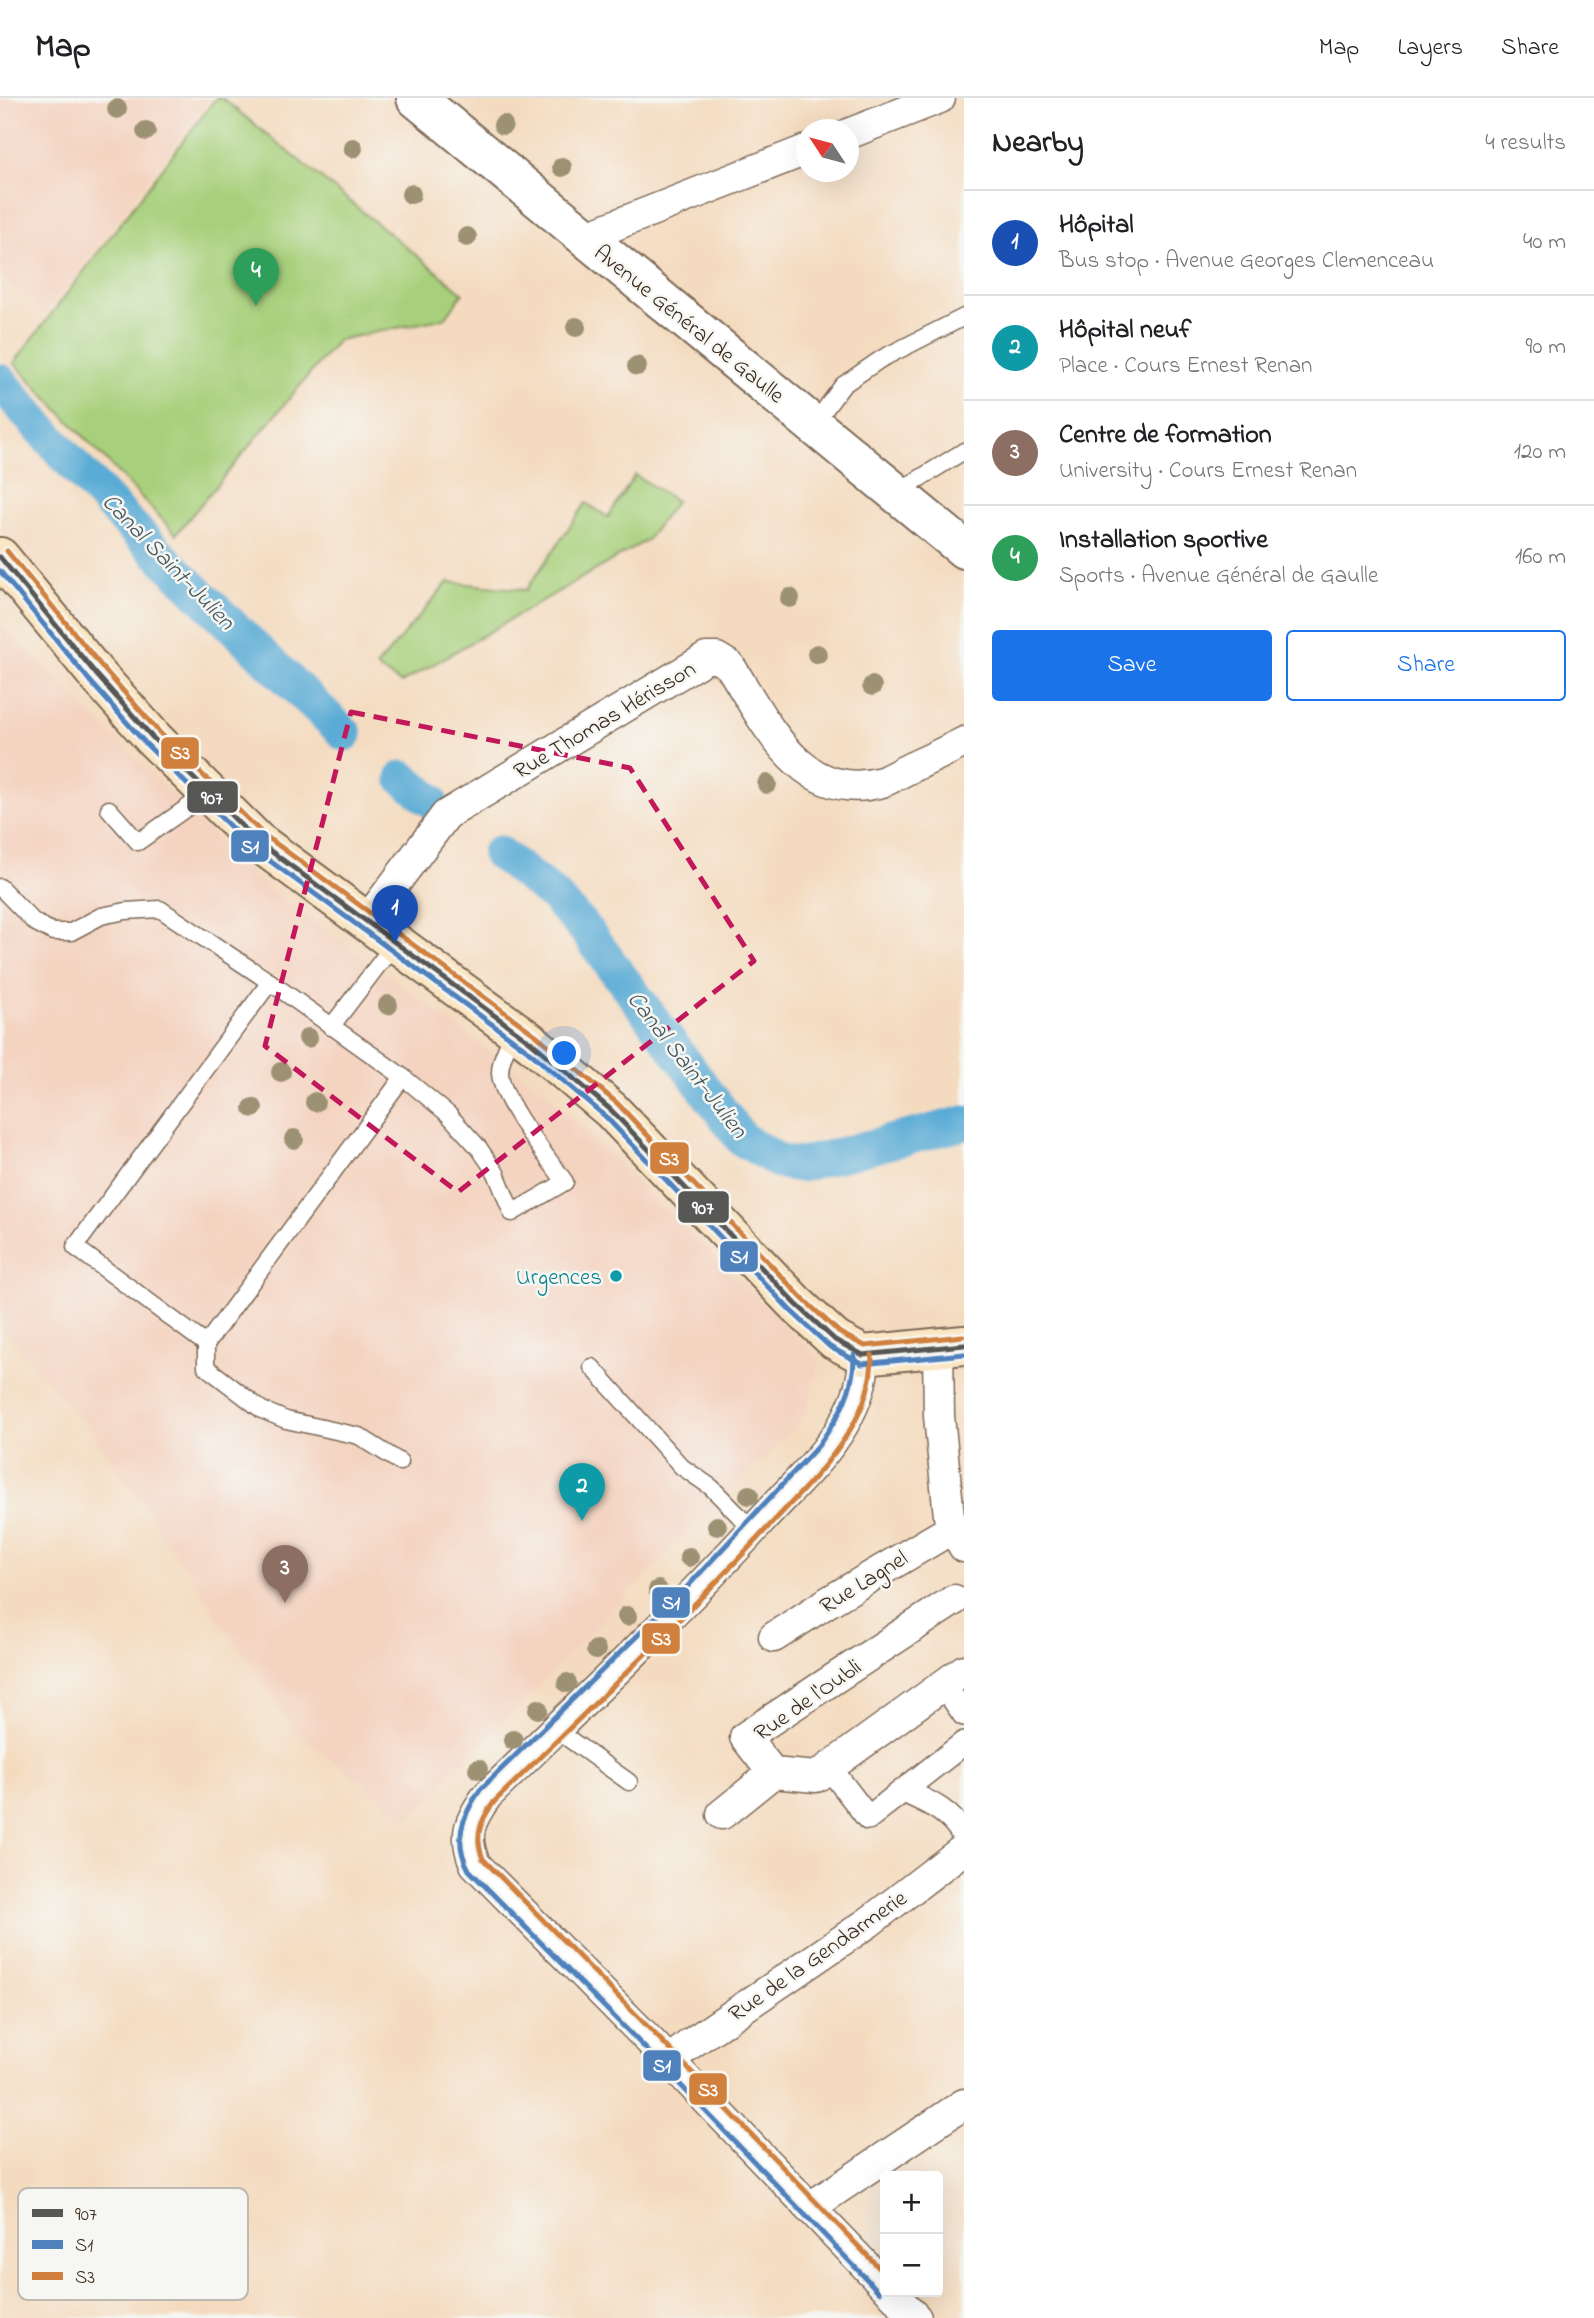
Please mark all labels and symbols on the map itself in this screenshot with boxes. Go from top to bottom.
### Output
north arrow [796,119,859,182]
street label: Avenue Général de Gaulle [586,238,791,413]
pin: 4 [233,248,279,306]
water label: Canal Saint-Julien [92,486,243,640]
street label: Rue Thomas Hérisson [508,654,703,789]
line badge: S3 [160,736,200,770]
text: S3 [170,741,190,768]
line badge: 907 [186,780,239,814]
text: 907 [200,786,223,813]
line badge: S1 [230,829,270,863]
text: S1 [241,835,259,862]
pin: 1 [372,885,418,943]
water label: Canal Saint-Julien [617,984,756,1148]
your location [547,1036,581,1070]
line badge: S3 [649,1141,690,1175]
text: S3 [659,1147,679,1174]
line badge: 907 [677,1190,730,1224]
text: 907 [691,1196,714,1223]
line badge: S1 [719,1240,759,1273]
text: S1 [730,1245,748,1272]
place label: Urgences [516,1262,602,1296]
marker: Urgences [608,1268,624,1284]
pin: 2 [559,1463,605,1521]
street label: Rue Lagnel [814,1543,915,1624]
pin: 3 [262,1545,308,1603]
line badge: S1 [651,1586,691,1619]
text: S1 [662,1591,680,1618]
line badge: S3 [641,1622,681,1655]
text: S3 [651,1627,671,1654]
street label: Rue de l'Oubli [748,1652,869,1750]
street label: Rue de la Gendarmerie [722,1883,915,2031]
line badge: S1 [642,2049,682,2082]
text: S1 [653,2054,671,2081]
line badge: S3 [688,2072,728,2106]
text: S3 [698,2078,718,2105]
legend [18,2188,248,2300]
text: 907 [75,2202,97,2229]
text: S1 [75,2233,93,2260]
text: S3 [75,2265,95,2292]

